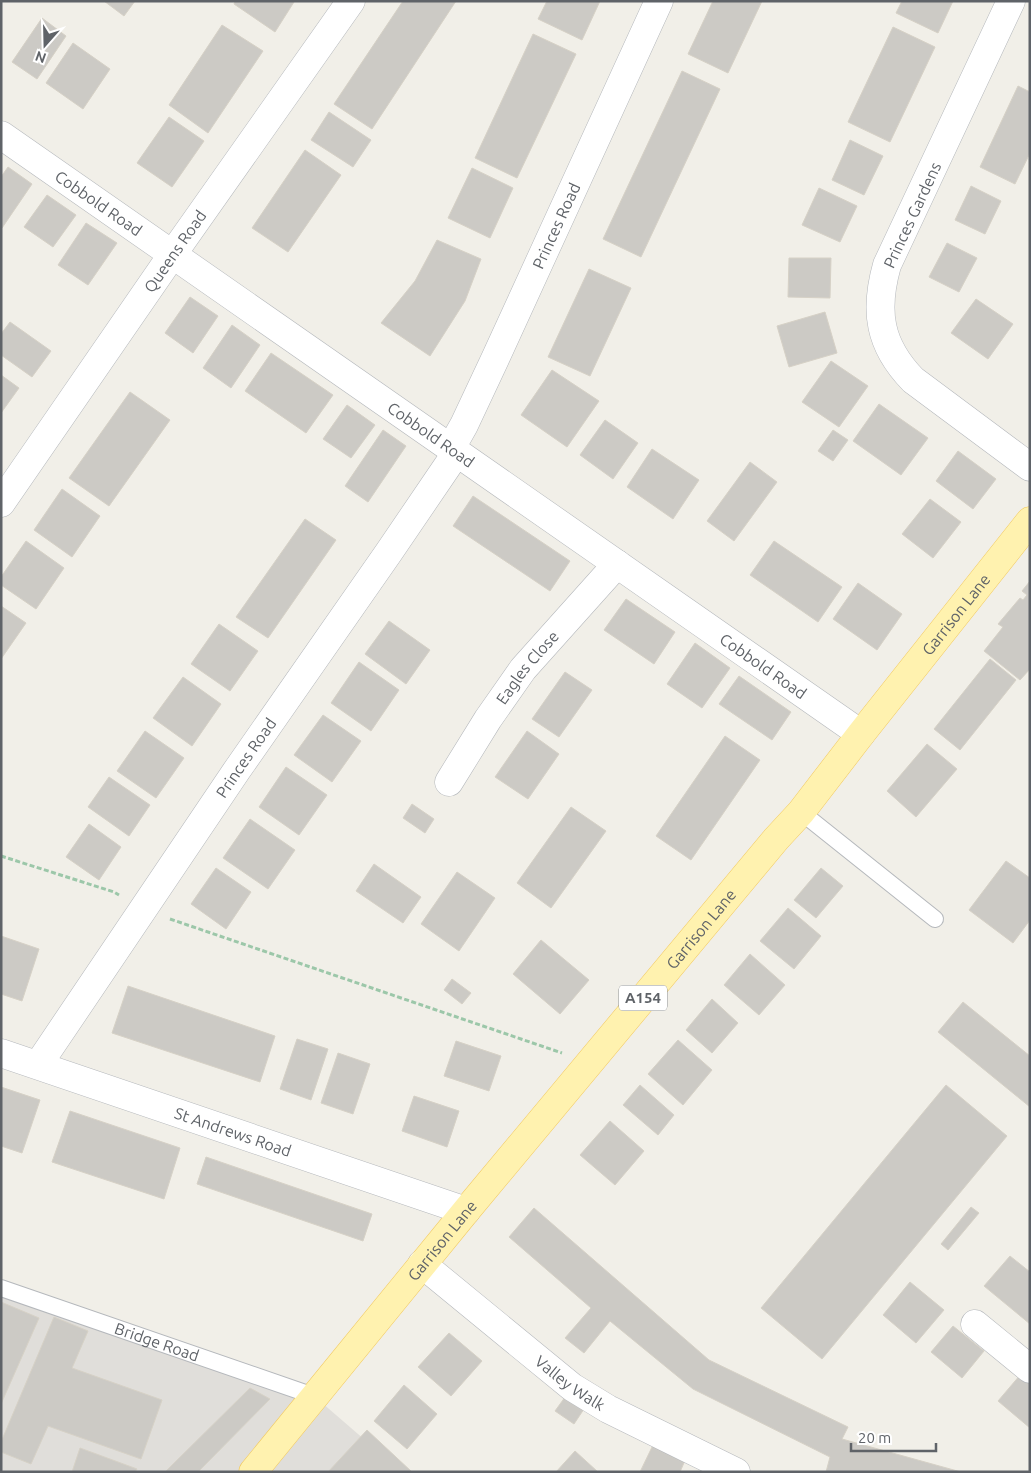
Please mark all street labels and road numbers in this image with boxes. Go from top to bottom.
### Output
street label: Princes Gardens [880,159,944,271]
street label: Cobbold Road [52,167,145,239]
street label: Princes Road [529,180,584,271]
street label: Queens Road [140,207,210,296]
street label: Cobbold Road [384,398,478,471]
street label: Garrison Lane [918,570,994,659]
street label: Eagles Close [492,627,562,708]
street label: Cobbold Road [717,630,810,702]
street label: Princes Road [212,714,279,801]
street label: Garrison Lane [663,885,739,973]
road number: A154 [619,986,667,1010]
street label: St Andrews Road [172,1104,294,1160]
street label: Garrison Lane [404,1197,480,1284]
street label: Bridge Road [112,1319,202,1365]
street label: Valley Walk [532,1352,608,1414]

